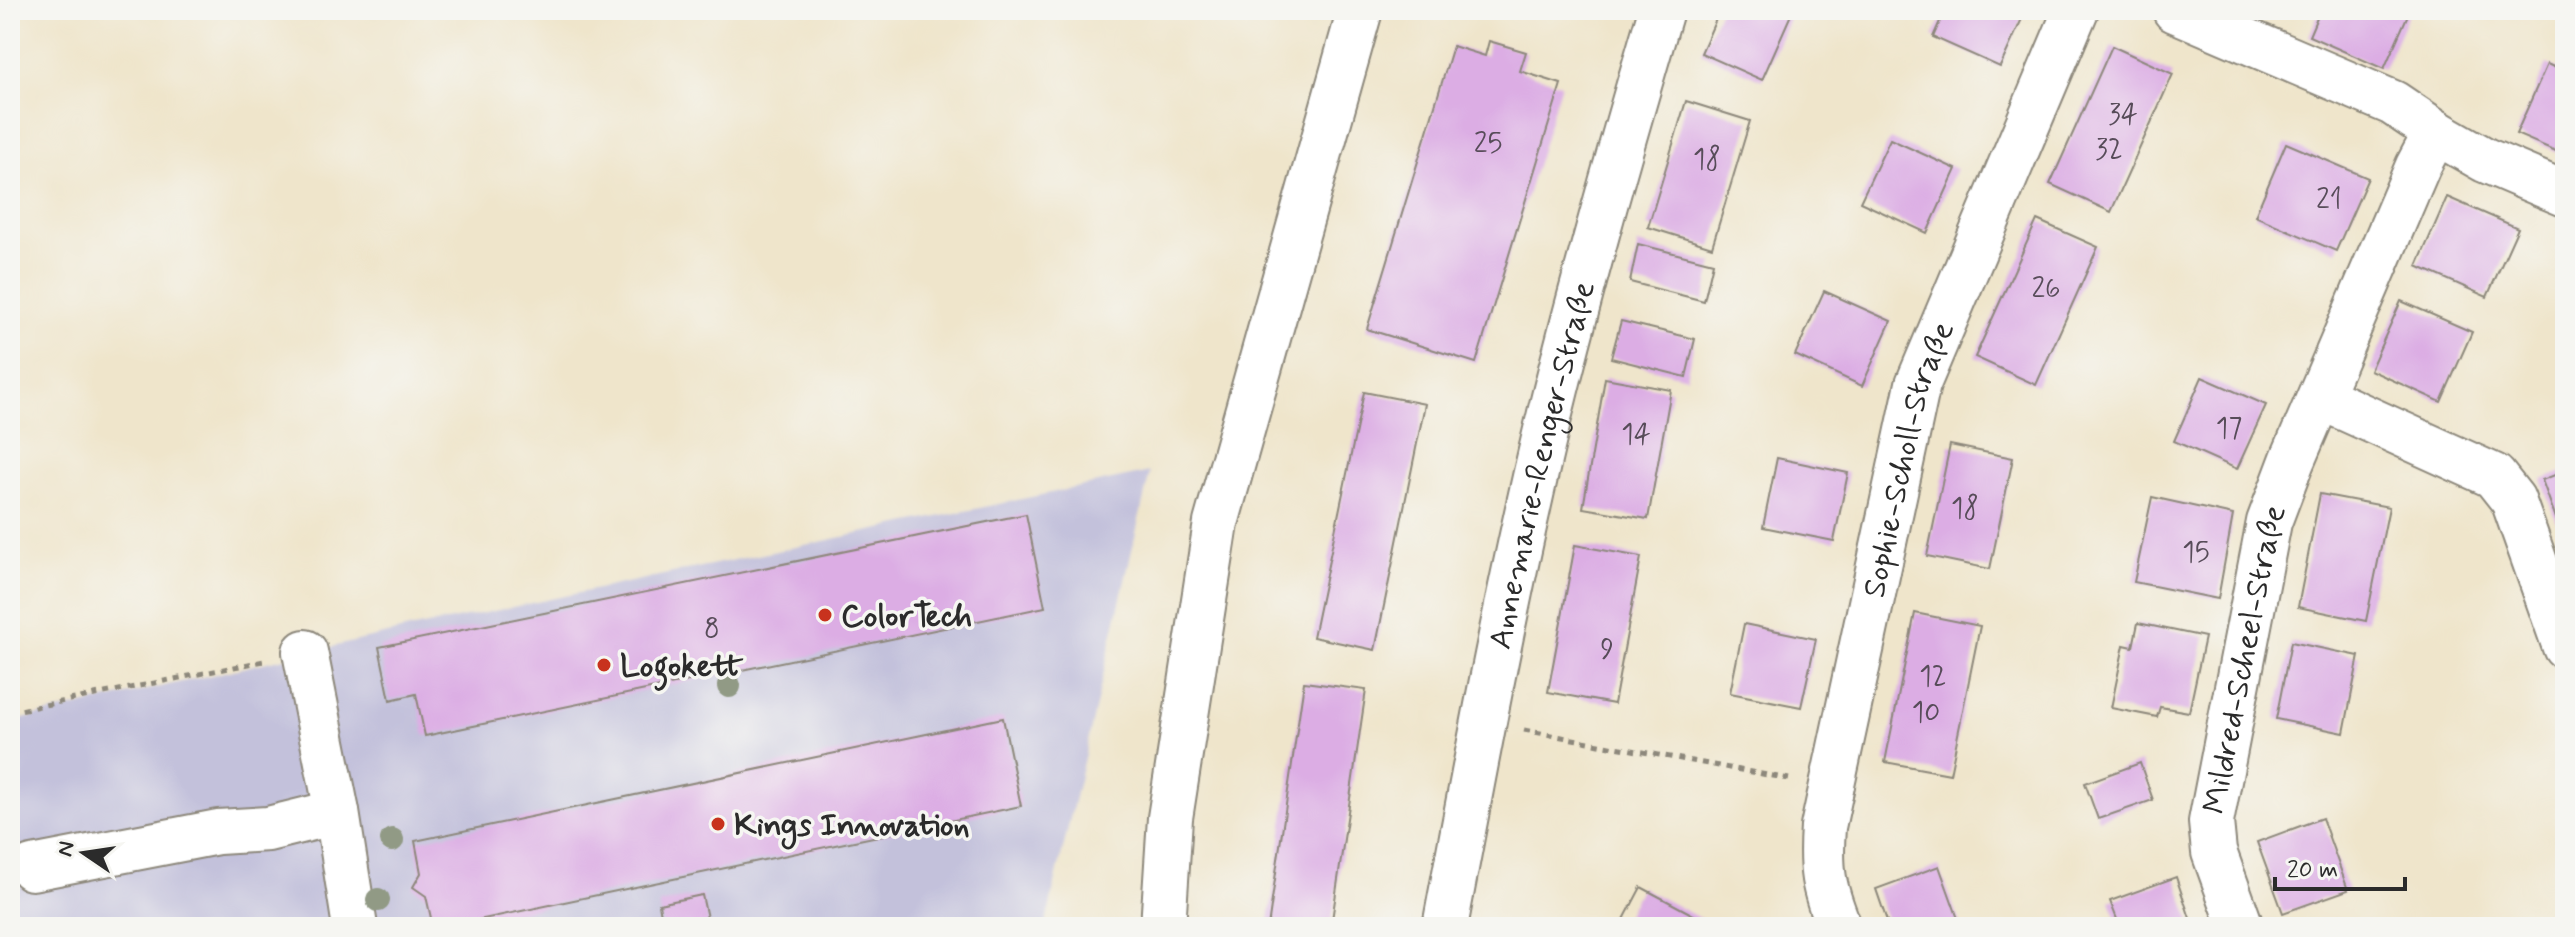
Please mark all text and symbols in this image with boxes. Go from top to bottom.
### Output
house number: 34 [2108,97,2138,134]
house number: 25 [1474,126,1502,163]
house number: 32 [2095,132,2123,169]
house number: 18 [1693,142,1721,179]
house number: 21 [2316,182,2342,219]
house number: 26 [2031,271,2061,308]
street label: Annemarie-Renger-Straße [1480,277,1606,653]
street label: Sophie-Scholl-Straße [1854,315,1965,602]
house number: 17 [2216,411,2242,448]
house number: 14 [1621,417,1651,454]
house number: 18 [1951,491,1979,528]
street label: Mildred-Scheel-Straße [2194,499,2297,818]
house number: 15 [2182,535,2210,572]
place label: ColorTech [841,596,972,638]
marker: ColorTech [816,606,834,624]
house number: 8 [704,611,720,648]
house number: 9 [1600,632,1614,669]
place label: Logokett [620,646,744,692]
marker: Logokett [595,656,613,674]
house number: 12 [1919,659,1947,696]
house number: 10 [1912,695,1940,732]
place label: Kings Innovation [734,805,970,850]
north arrow [44,813,124,893]
marker: Kings Innovation [709,815,727,833]
text: N [51,839,82,859]
scale bar [2275,841,2405,891]
text: 20 m [2287,855,2338,886]

